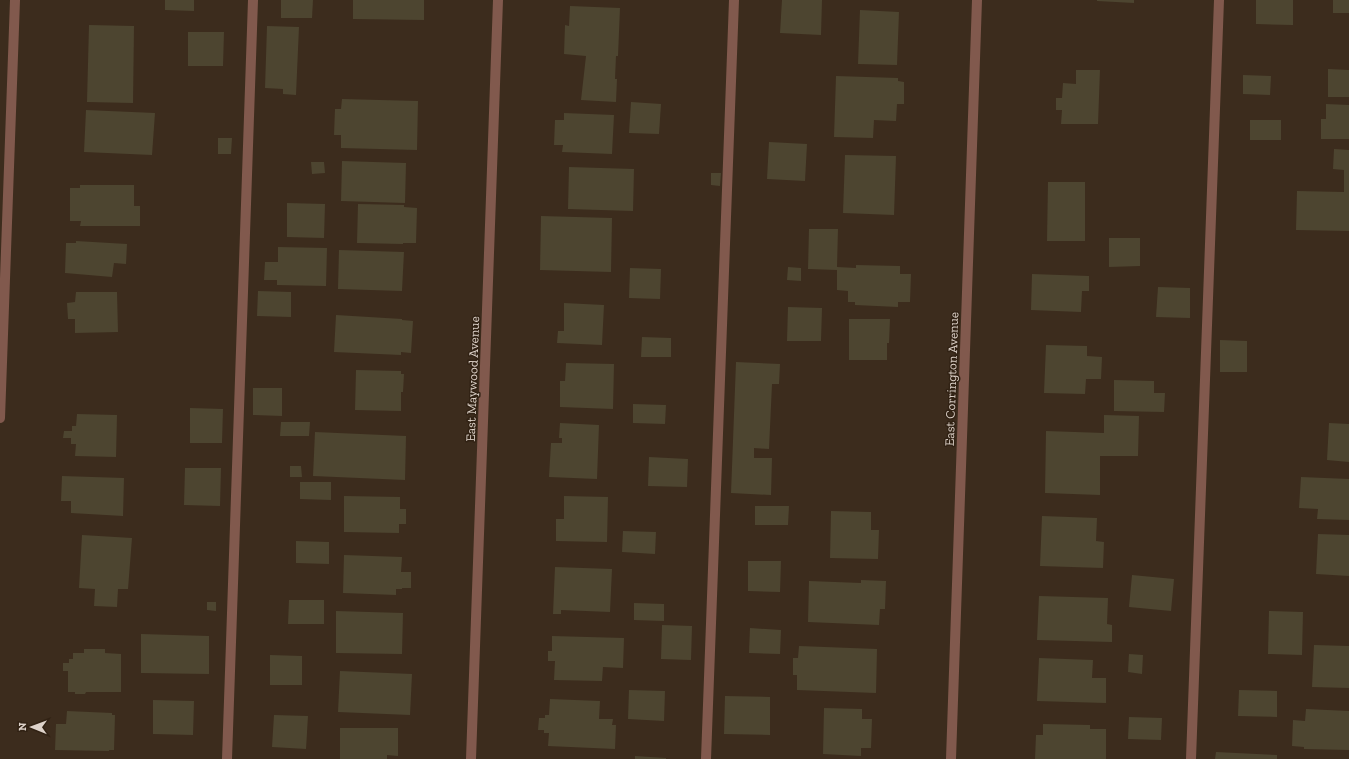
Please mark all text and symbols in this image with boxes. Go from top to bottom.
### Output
street label: East Corrington Avenue [942,312,961,446]
street label: East Maywood Avenue [463,316,482,442]
north arrow [12,707,52,747]
text: N [16,722,29,731]

